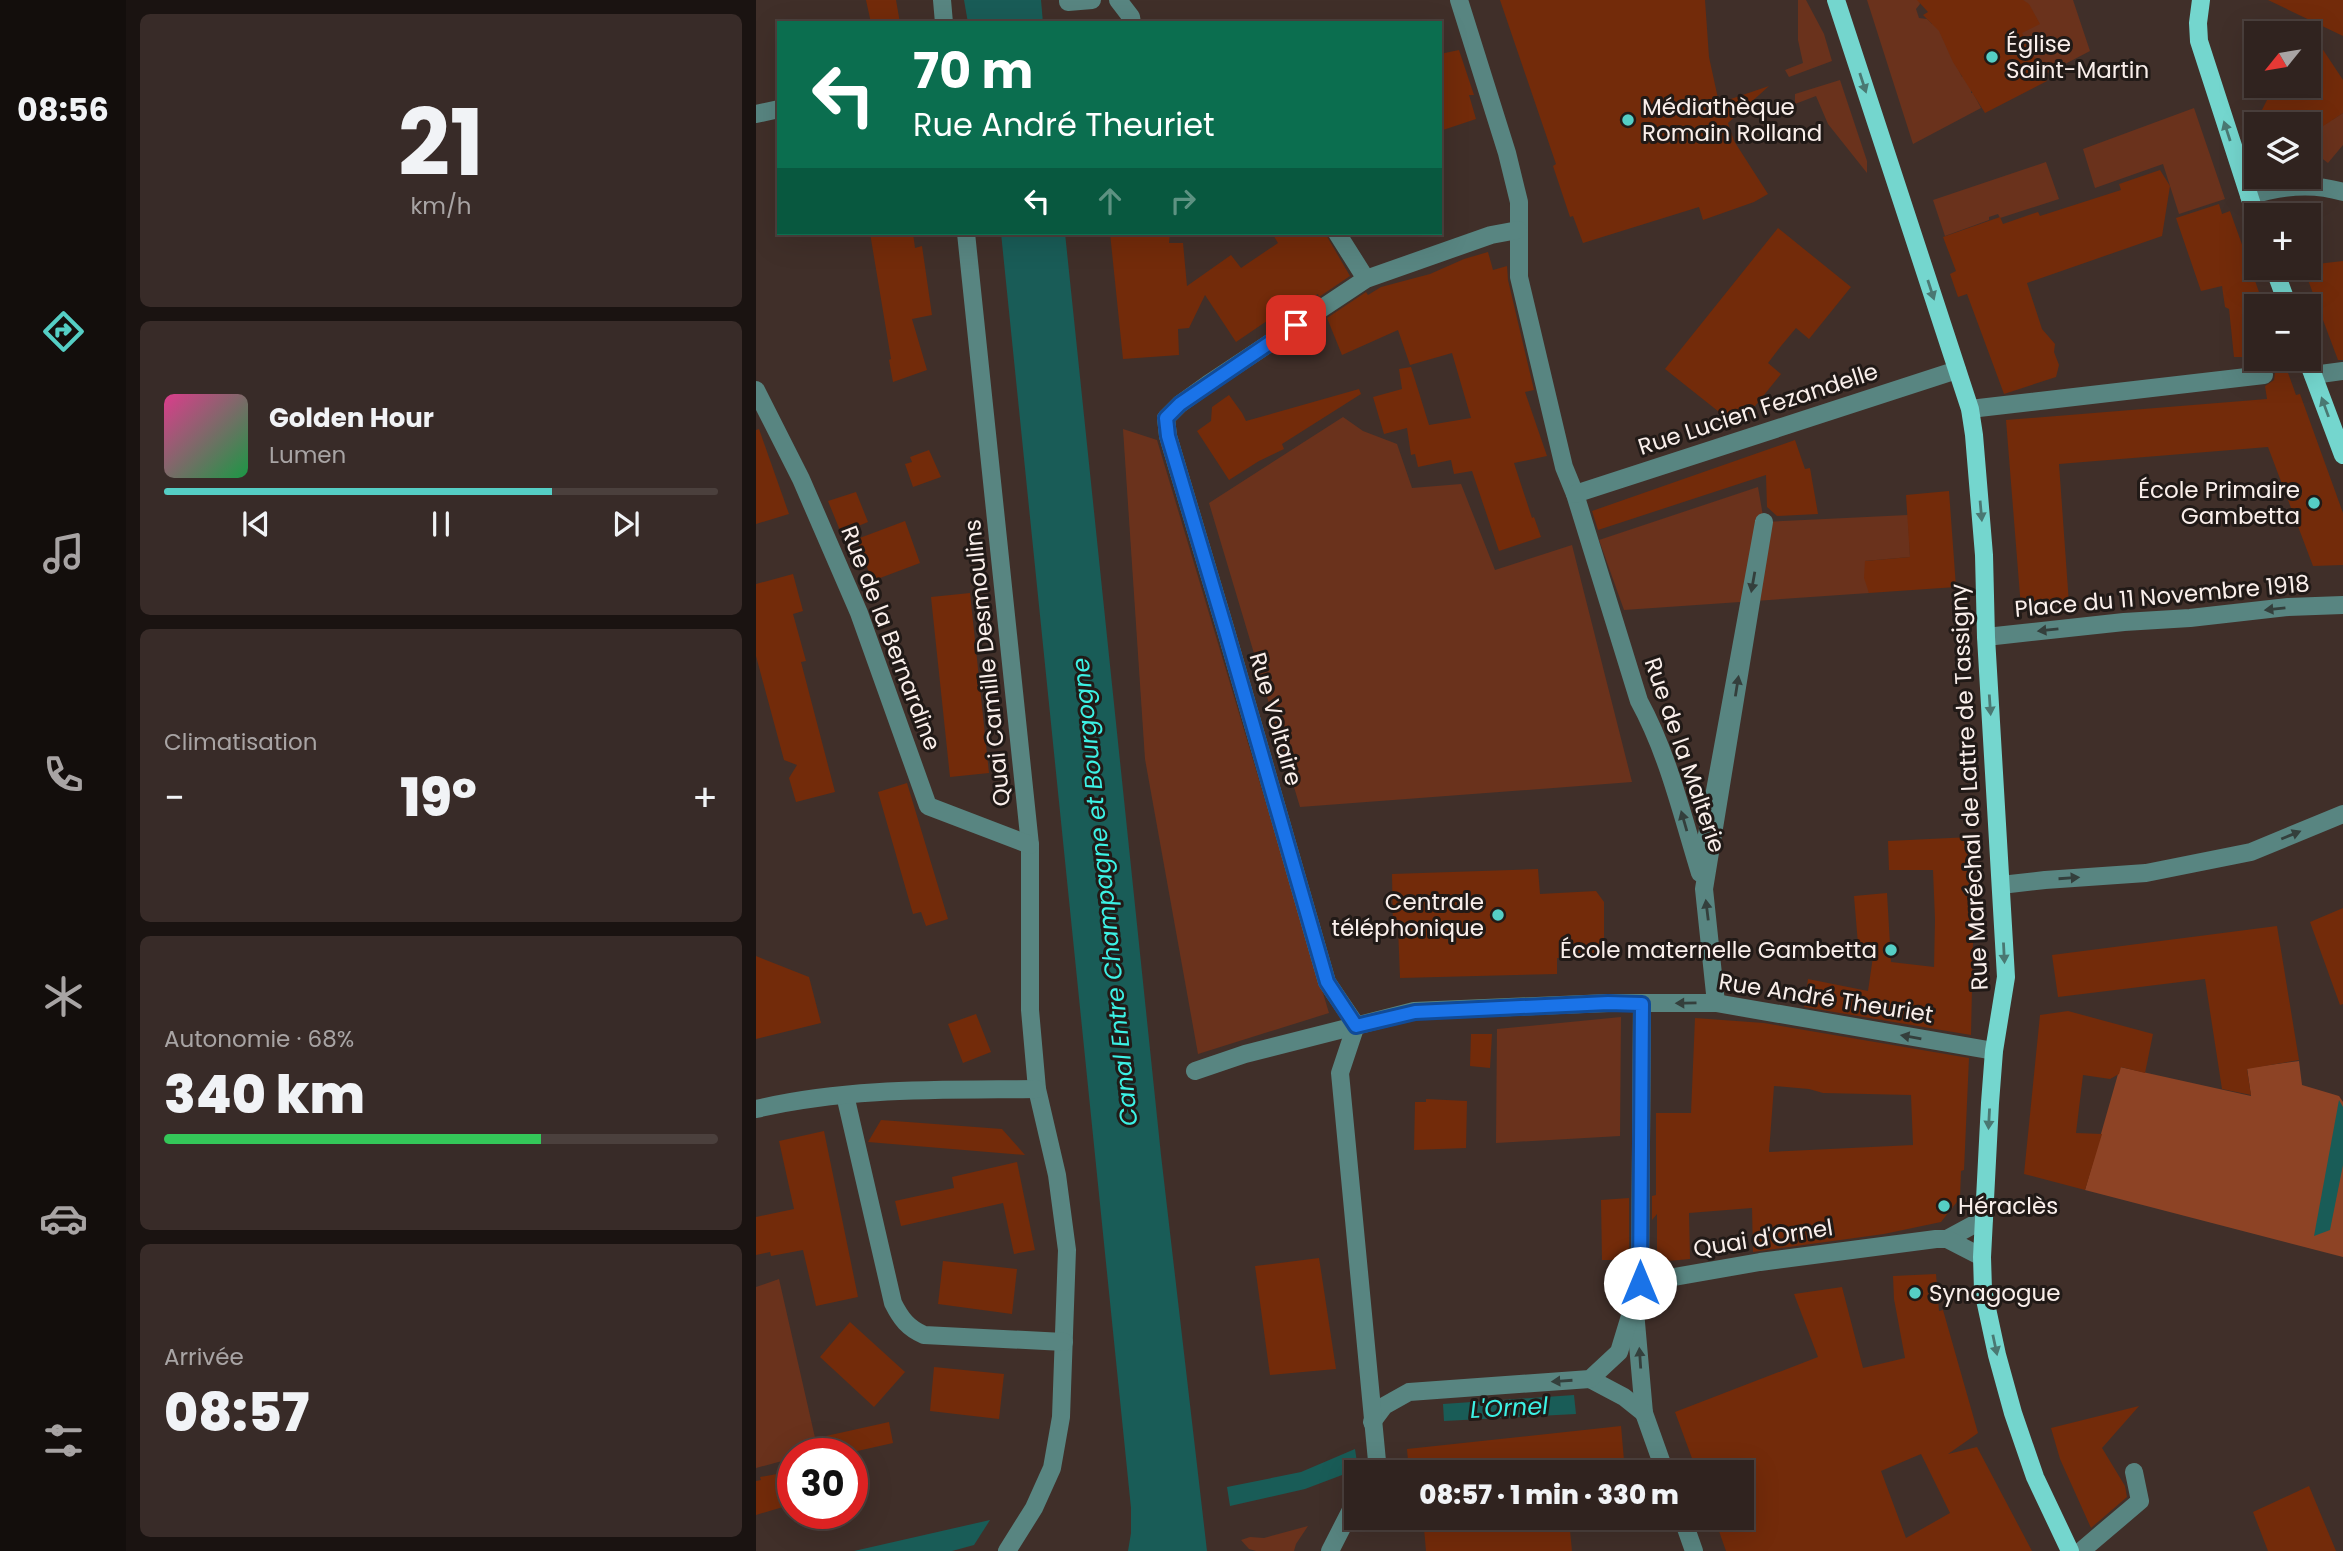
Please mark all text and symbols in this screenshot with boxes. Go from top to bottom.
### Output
north arrow [2244,21,2320,98]
map controls [2244,21,2321,371]
place label: Église Saint-Martin [2006,28,2149,86]
text: 70 m [913,37,1033,105]
icon: left [798,49,889,140]
marker: Église Saint-Martin [1984,49,2000,65]
one-way arrow [1858,73,1868,94]
text: 21 [398,79,484,207]
text: 08:56 [17,87,109,132]
place label: Médiathèque Romain Rolland [1642,91,1822,149]
text: Rue André Theuriet [913,102,1215,147]
marker: Médiathèque Romain Rolland [1620,112,1636,128]
button: layers [2244,112,2321,189]
one-way arrow [2222,120,2232,141]
icon: left [1018,182,1056,220]
icon: ahead [1091,182,1129,220]
icon: right [1164,182,1202,220]
text: km/h [410,190,472,222]
button: + [2244,203,2321,280]
one-way arrow [1926,280,1937,301]
button: − [2244,294,2321,371]
pin [1266,295,1326,355]
icon: arrive [1277,306,1315,344]
icon: directions [39,307,88,356]
street label: Rue Lucien Fezandelle [1634,355,1882,463]
one-way arrow [2319,396,2330,417]
text: Golden Hour [269,400,434,436]
text: Lumen [269,439,346,471]
place label: École Primaire Gambetta [2138,474,2300,532]
marker: École Primaire Gambetta [2306,495,2322,511]
one-way arrow [1975,500,1986,522]
icon: previous [237,505,275,543]
icon: pause [422,505,460,543]
icon: next [607,505,645,543]
street label: Quai Camille Desmoulins [956,518,1018,808]
street label: Rue de la Bernardine [833,521,949,755]
icon: music [39,529,88,578]
street label: Place du 11 Novembre 1918 [2013,567,2311,625]
one-way arrow [1747,571,1758,593]
street label: Rue Maréchal de Lattre de Tassigny [1942,583,1996,991]
one-way arrow [2264,603,2286,614]
one-way arrow [2037,624,2059,635]
street label: Rue Voltaire [1242,649,1310,789]
street label: Rue de la Malterie [1637,653,1733,857]
water label: Canal Entre Champagne et Bourgogne [1063,656,1146,1128]
one-way arrow [1732,675,1743,697]
one-way arrow [1985,694,1996,716]
text: Climatisation [164,726,317,758]
icon: phone [39,750,88,799]
text: 19° [400,761,477,834]
text: − [164,771,185,824]
text: + [692,771,718,824]
one-way arrow [1679,810,1689,831]
one-way arrow [2281,830,2302,841]
one-way arrow [2058,872,2080,883]
place label: Centrale téléphonique [1332,886,1484,944]
one-way arrow [1701,899,1712,921]
marker: Centrale téléphonique [1490,907,1506,923]
place label: École maternelle Gambetta [1560,934,1877,966]
marker: École maternelle Gambetta [1883,942,1899,958]
one-way arrow [1999,942,2010,964]
street label: Rue André Theuriet [1716,965,1936,1031]
icon: climate [39,972,88,1021]
one-way arrow [1675,997,1697,1009]
text: Autonomie · 68% [164,1023,354,1055]
one-way arrow [1900,1031,1922,1042]
text: 340 km [164,1058,365,1131]
one-way arrow [1983,1108,1994,1130]
place label: Héraclès [1958,1190,2058,1222]
icon: car [39,1194,88,1243]
marker: Héraclès [1936,1198,1952,1214]
street label: Quai d'Ornel [1691,1211,1835,1265]
position arrow [1603,1246,1677,1320]
place label: Synagogue [1929,1277,2061,1309]
marker: Synagogue [1907,1285,1923,1301]
one-way arrow [1990,1334,2001,1356]
text: Arrivée [164,1341,244,1373]
one-way arrow [1634,1347,1645,1369]
text: 08:57 [164,1376,309,1449]
one-way arrow [1551,1376,1573,1387]
water label: L'Ornel [1469,1389,1549,1426]
icon: filters [39,1416,88,1465]
speed limit sign: 30 [777,1438,868,1529]
text: 08:57 · 1 min · 330 m [1419,1477,1679,1513]

